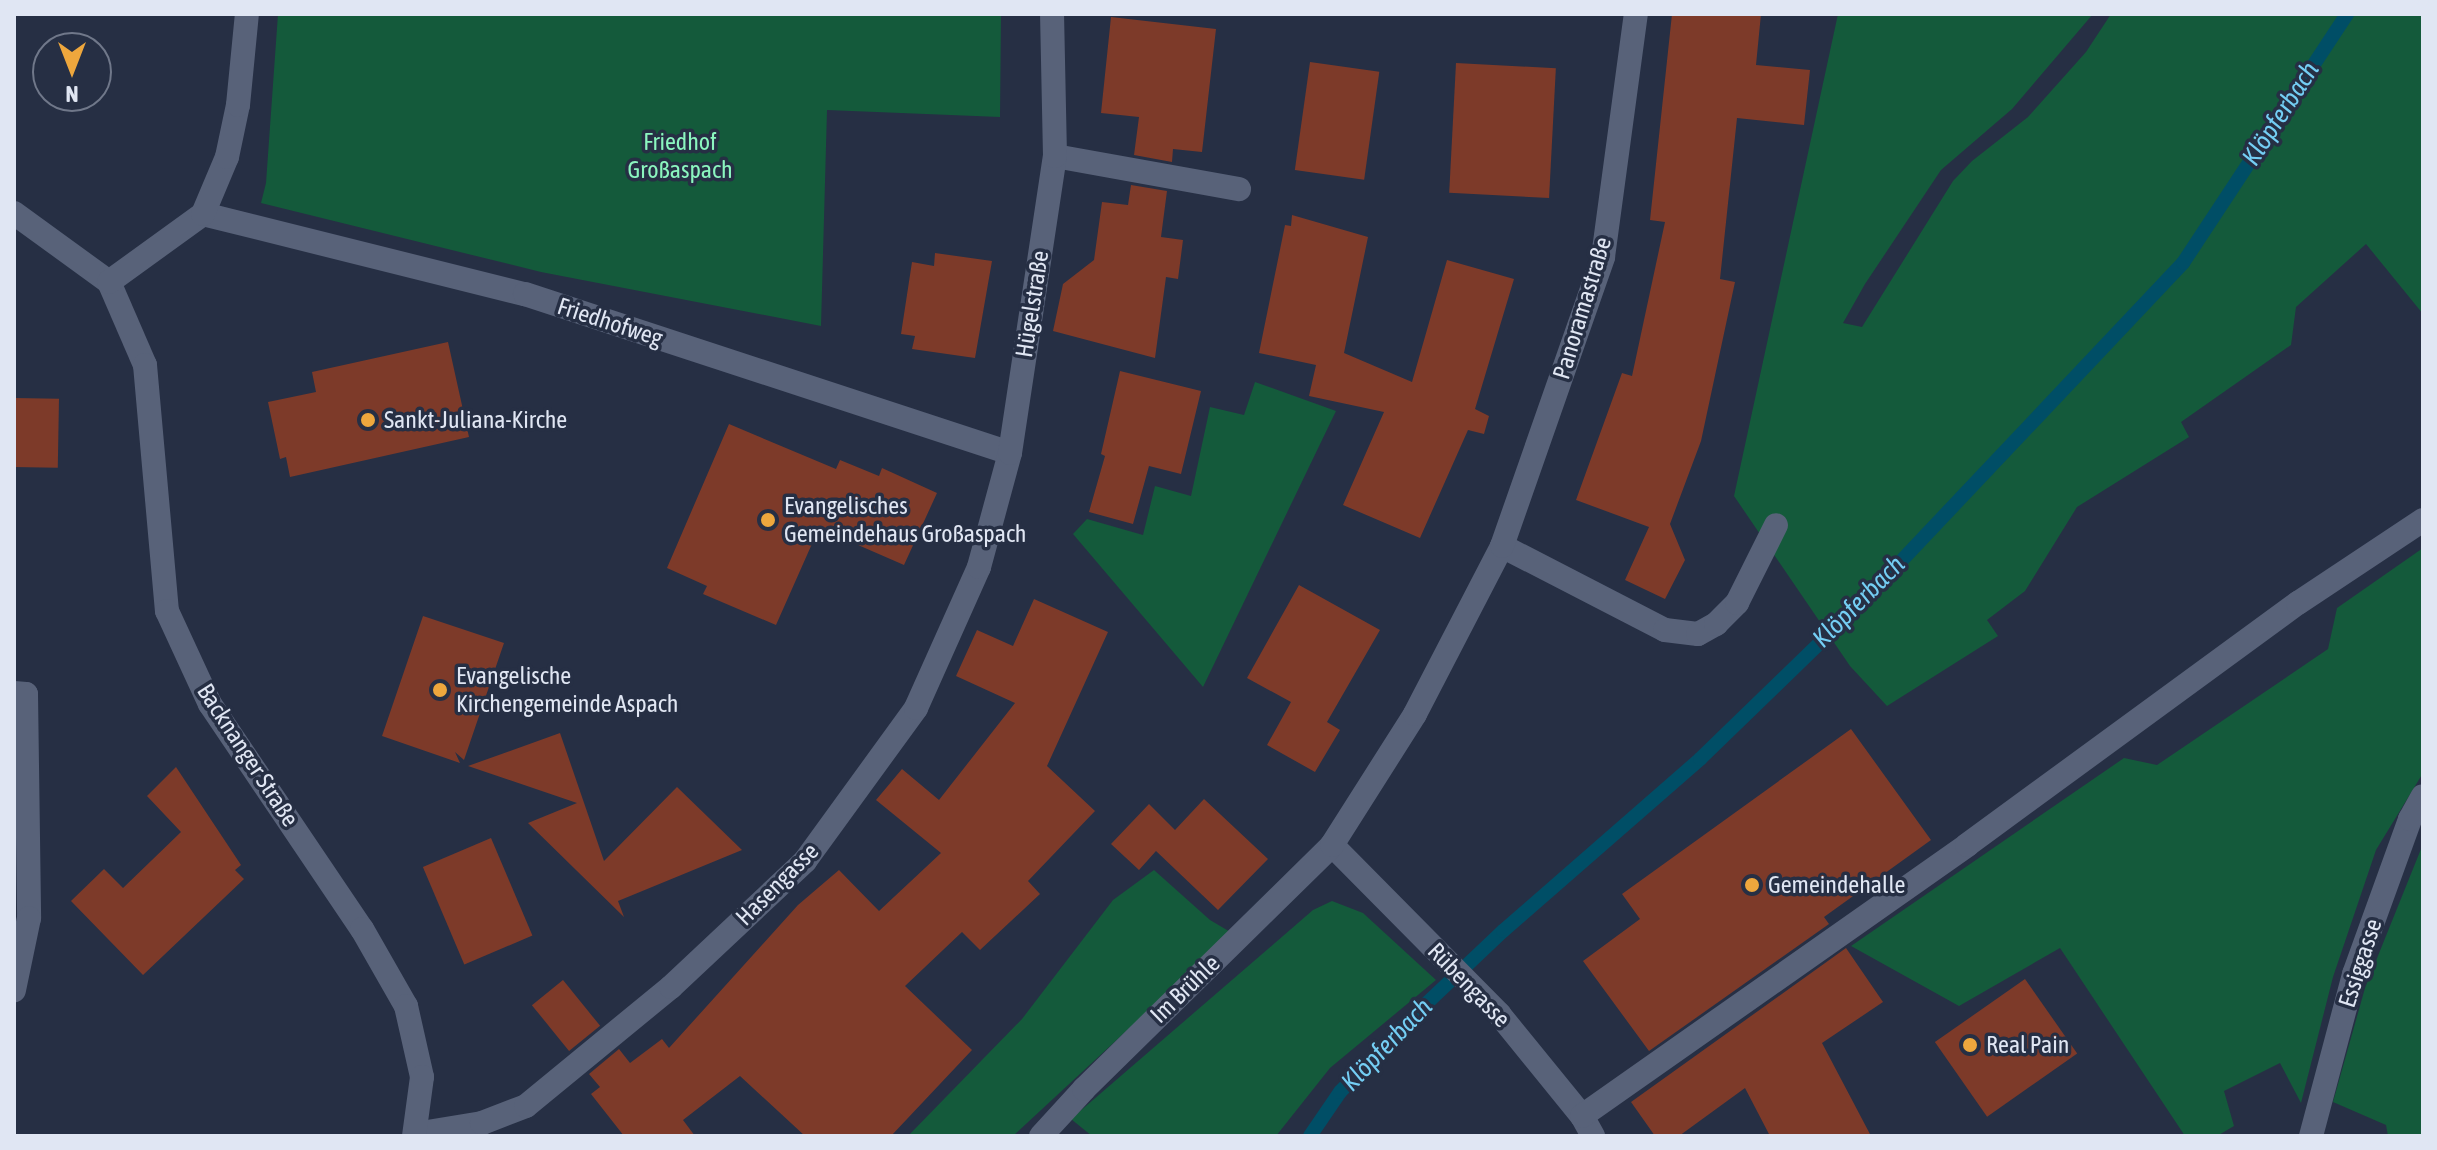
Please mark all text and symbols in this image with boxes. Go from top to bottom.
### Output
north arrow [32,32,112,112]
water label: Klöpferbach [2236,56,2326,172]
text: N [66,81,79,107]
park label: Friedhof Großaspach [627,128,733,184]
street label: Panoramastraße [1547,234,1617,382]
street label: Hügelstraße [1009,248,1055,360]
street label: Friedhofweg [554,291,666,353]
place label: Sankt-Juliana-Kirche [384,406,567,434]
marker: Sankt-Juliana-Kirche [359,411,377,429]
place label: Evangelisches Gemeindehaus Großaspach [784,492,1026,548]
marker: Evangelisches Gemeindehaus Großaspach [759,511,777,529]
water label: Klöpferbach [1807,550,1911,654]
place label: Evangelische Kirchengemeinde Aspach [456,662,678,718]
street label: Backnanger Straße [191,678,305,832]
marker: Evangelische Kirchengemeinde Aspach [431,681,449,699]
street label: Hasengasse [730,837,824,931]
place label: Gemeindehalle [1768,871,1905,899]
marker: Gemeindehalle [1743,876,1761,894]
street label: Essiggasse [2332,915,2388,1011]
street label: Rübengasse [1422,937,1516,1033]
street label: Im Brühle [1144,949,1226,1029]
water label: Klöpferbach [1335,992,1439,1098]
place label: Real Pain [1986,1031,2069,1059]
marker: Real Pain [1961,1036,1979,1054]

